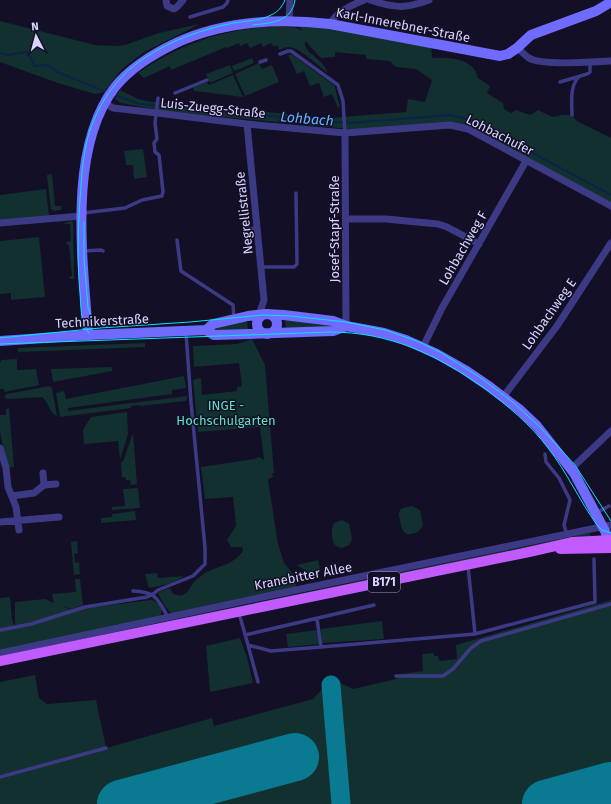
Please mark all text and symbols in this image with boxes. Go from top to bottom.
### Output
street label: Karl-Innerebner-Straße [335,5,471,45]
north arrow [16,16,56,56]
text: N [31,20,39,33]
street label: Luis-Zuegg-Straße [160,95,266,121]
water label: Lohbach [280,108,334,130]
street label: Lohbachufer [464,112,536,158]
street label: Negrellistraße [232,171,256,255]
street label: Josef-Stapf-Straße [327,175,342,283]
street label: Lohbachweg F [436,208,491,288]
street label: Lohbachweg E [519,275,579,352]
street label: Technikerstraße [55,311,149,331]
park label: INGE - Hochschulgarten [176,398,276,428]
street label: Kranebitter Allee [253,559,353,593]
road number: B171 [368,572,400,592]

